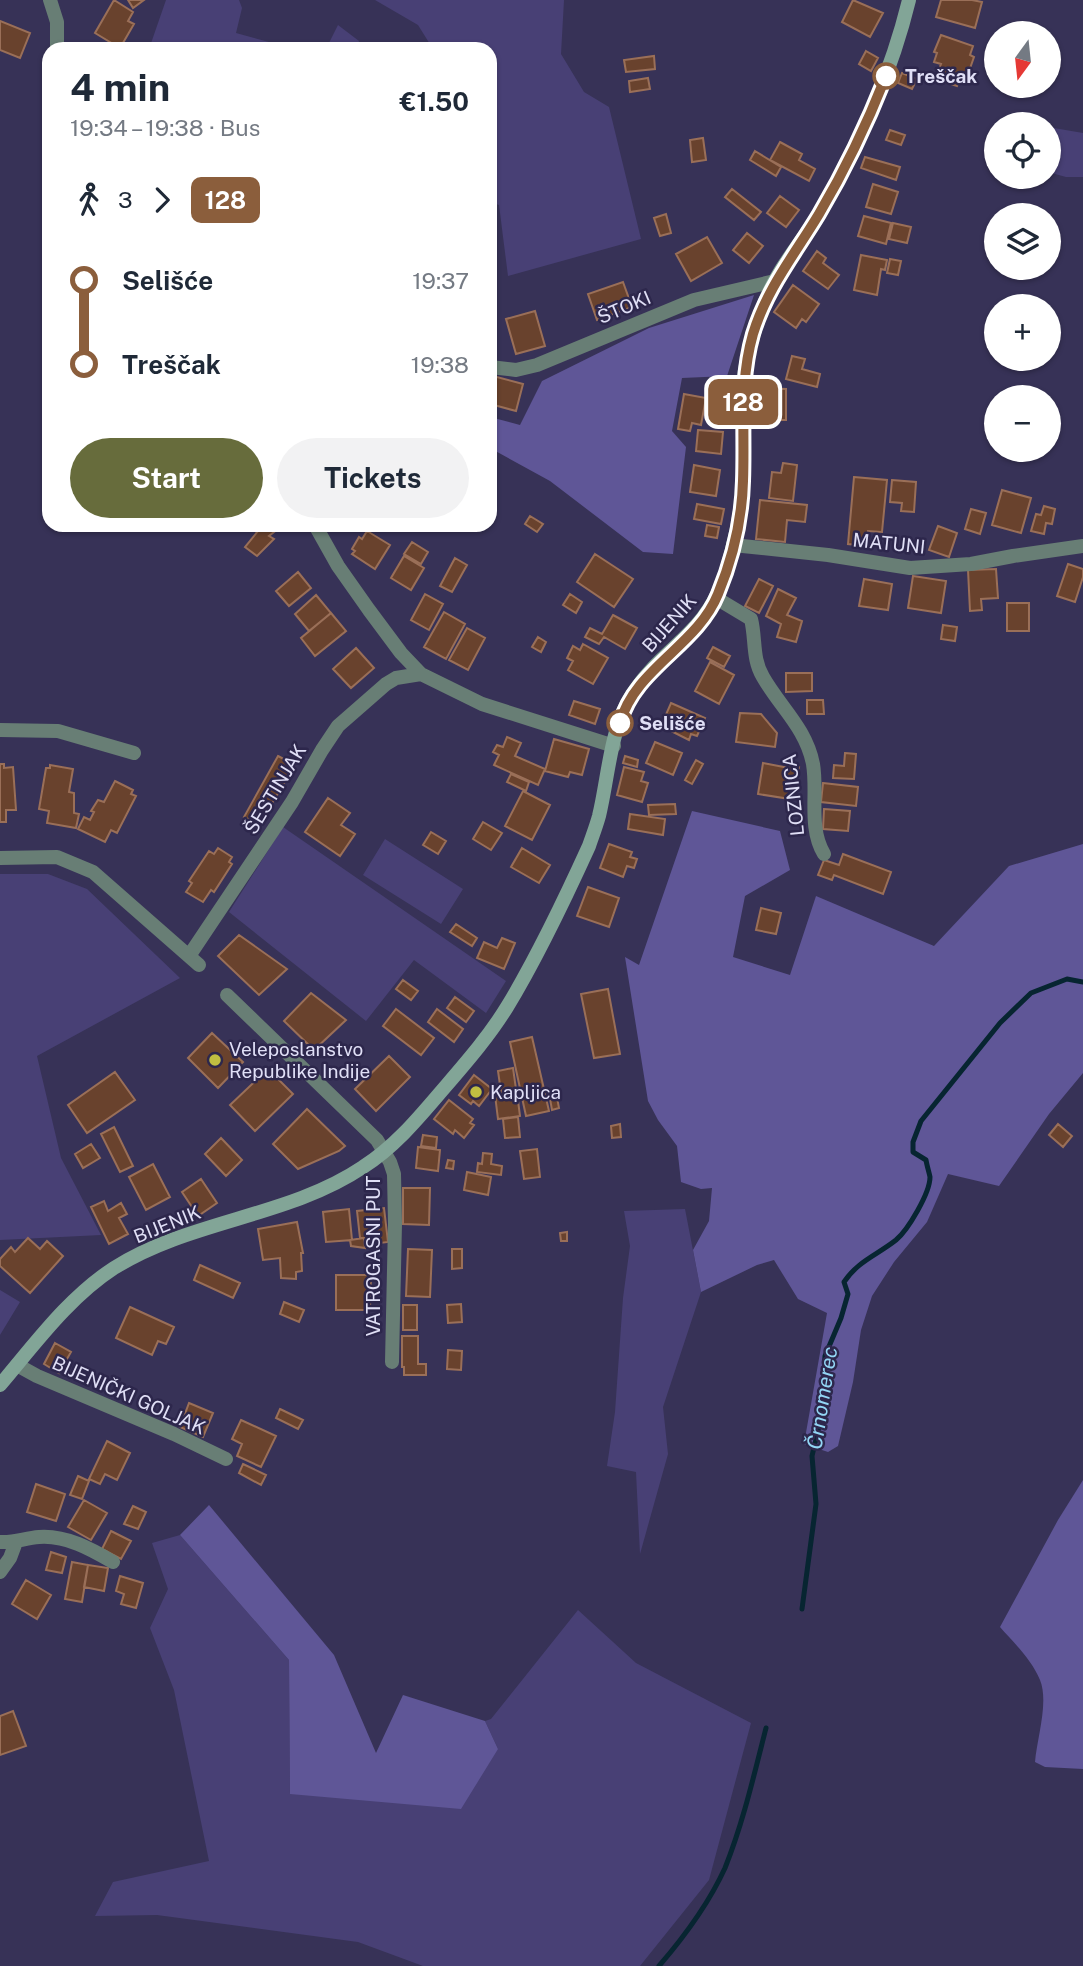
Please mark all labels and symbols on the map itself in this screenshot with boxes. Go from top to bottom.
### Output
north arrow [984,21,1060,98]
marker: Treščak [873,63,899,89]
place label: Treščak [905,65,977,87]
street label: ŠTOKI [594,286,654,328]
line badge: 128 [703,379,783,425]
street label: MATUNI [852,528,926,558]
street label: BIJENIK [637,590,701,656]
marker: Selišće [607,710,633,736]
place label: Selišće [639,712,706,734]
street label: ŠESTINJAK [240,740,310,838]
street label: LOZNICA [778,753,808,837]
place label: Veleposlanstvo Republike Indije [229,1038,370,1082]
marker: Veleposlanstvo Republike Indije [207,1052,223,1068]
place label: Kapljica [490,1081,561,1103]
marker: Kapljica [468,1084,484,1100]
street label: VATROGASNI PUT [362,1175,384,1337]
street label: BIJENIK [130,1201,204,1247]
water label: Črnomerec [802,1345,842,1451]
street label: BIJENIČKI GOLJAK [49,1351,209,1439]

